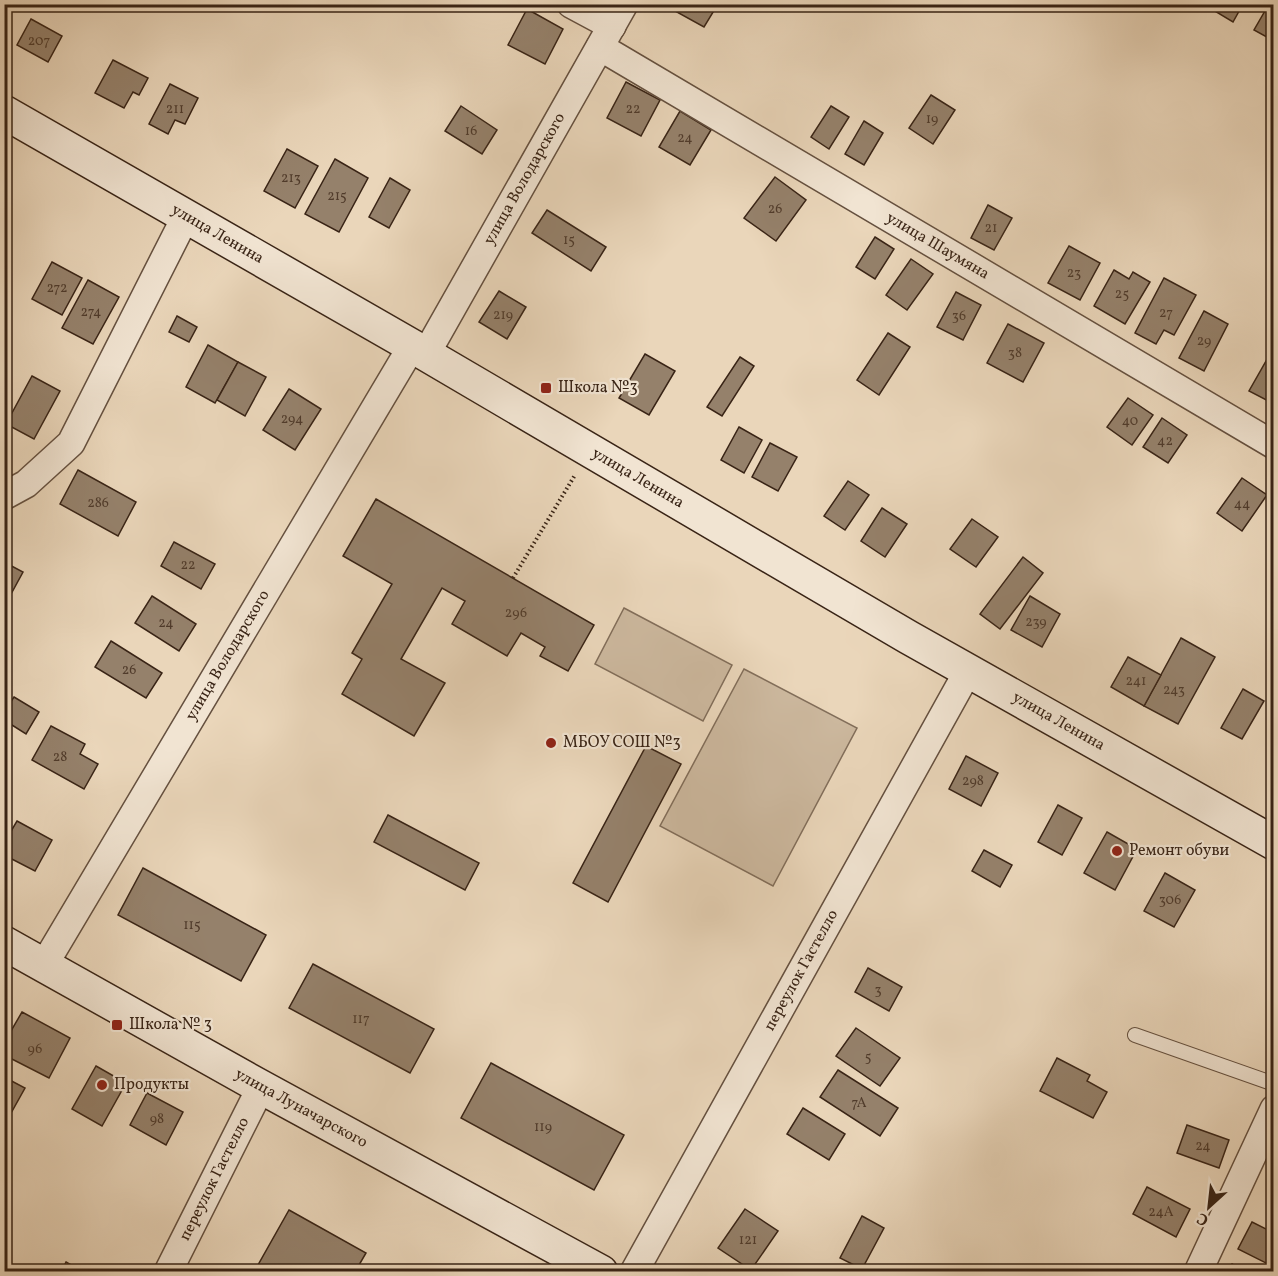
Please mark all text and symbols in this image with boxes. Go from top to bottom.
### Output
house number: 207 [28,32,50,51]
house number: 211 [166,100,184,119]
house number: 22 [625,100,641,119]
street label: улица Володарского [479,109,571,249]
house number: 19 [926,110,938,129]
house number: 16 [465,122,477,141]
house number: 24 [677,129,693,148]
house number: 213 [281,169,301,188]
house number: 215 [327,187,347,206]
street label: улица Ленина [167,199,268,270]
house number: 26 [768,200,782,219]
street label: улица Шаумяна [882,207,993,285]
house number: 21 [985,219,997,238]
house number: 15 [563,231,575,250]
house number: 23 [1067,264,1081,283]
house number: 272 [46,279,68,298]
house number: 25 [1115,285,1129,304]
house number: 274 [81,303,101,322]
house number: 27 [1159,304,1173,323]
house number: 219 [493,306,513,325]
house number: 36 [952,307,966,326]
house number: 29 [1197,332,1211,351]
house number: 38 [1008,344,1022,363]
place label: Школа №3 [558,377,638,399]
marker: Школа №3 [539,381,553,395]
house number: 294 [281,410,303,429]
house number: 40 [1122,412,1138,431]
house number: 42 [1157,432,1173,451]
street label: улица Ленина [588,443,688,514]
house number: 286 [87,494,109,513]
house number: 44 [1234,495,1250,514]
house number: 22 [180,556,196,575]
street label: улица Володарского [181,586,275,725]
house number: 296 [505,604,527,623]
house number: 239 [1025,613,1047,632]
house number: 24 [158,614,174,633]
house number: 26 [122,661,136,680]
house number: 241 [1126,672,1146,691]
house number: 243 [1163,681,1185,700]
street label: улица Ленина [1008,687,1109,757]
place label: МБОУ СОШ №3 [563,732,681,754]
marker: МБОУ СОШ №3 [544,736,558,750]
house number: 28 [53,748,67,767]
house number: 298 [962,772,984,791]
place label: Ремонт обуви [1129,840,1229,862]
marker: Ремонт обуви [1110,844,1124,858]
house number: 306 [1159,891,1181,910]
street label: переулок Гастелло [759,906,844,1035]
house number: 115 [183,916,201,935]
house number: 3 [874,981,882,1000]
house number: 117 [352,1010,370,1029]
place label: Школа № 3 [129,1014,212,1036]
marker: Школа № 3 [110,1018,124,1032]
house number: 96 [28,1040,42,1059]
house number: 5 [865,1048,871,1067]
street label: улица Луначарского [230,1063,371,1154]
place label: Продукты [114,1074,189,1096]
marker: Продукты [95,1078,109,1092]
house number: 7А [851,1094,867,1113]
house number: 98 [150,1110,164,1129]
street label: переулок Гастелло [174,1114,255,1245]
house number: 119 [534,1118,552,1137]
house number: 24 [1195,1137,1211,1156]
north arrow [1179,1177,1239,1237]
house number: 24А [1148,1203,1174,1222]
text: С [1194,1206,1213,1231]
house number: 121 [739,1231,757,1250]

